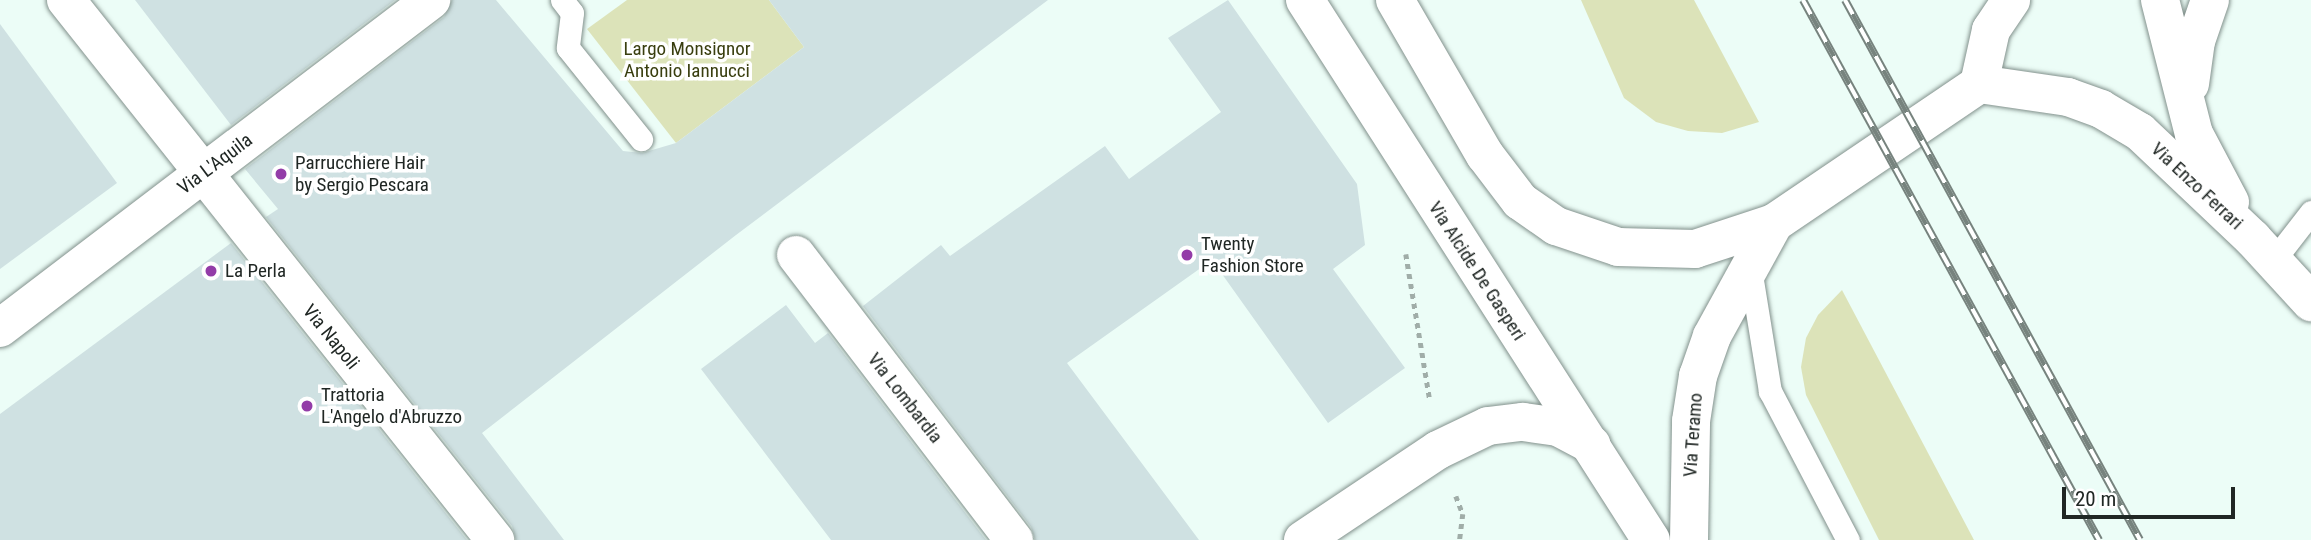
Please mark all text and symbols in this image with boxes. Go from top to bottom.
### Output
park label: Largo Monsignor Antonio Iannucci [623,38,751,82]
street label: Via L'Aquila [173,129,257,199]
street label: Via Enzo Ferrari [2146,138,2248,234]
place label: Parrucchiere Hair by Sergio Pescara [295,152,429,196]
marker: Parrucchiere Hair by Sergio Pescara [273,166,289,182]
street label: Via Alcide De Gasperi [1424,197,1530,345]
place label: Twenty Fashion Store [1201,233,1304,277]
marker: Twenty Fashion Store [1179,247,1195,263]
place label: La Perla [225,260,286,282]
marker: La Perla [203,263,219,279]
street label: Via Napoli [298,300,364,374]
street label: Via Lombardia [863,348,947,448]
place label: Trattoria L'Angelo d'Abruzzo [321,384,462,428]
street label: Via Teramo [1679,392,1707,478]
marker: Trattoria L'Angelo d'Abruzzo [299,398,315,414]
scale bar [2066,474,2239,518]
text: 20 m [2075,487,2116,511]

